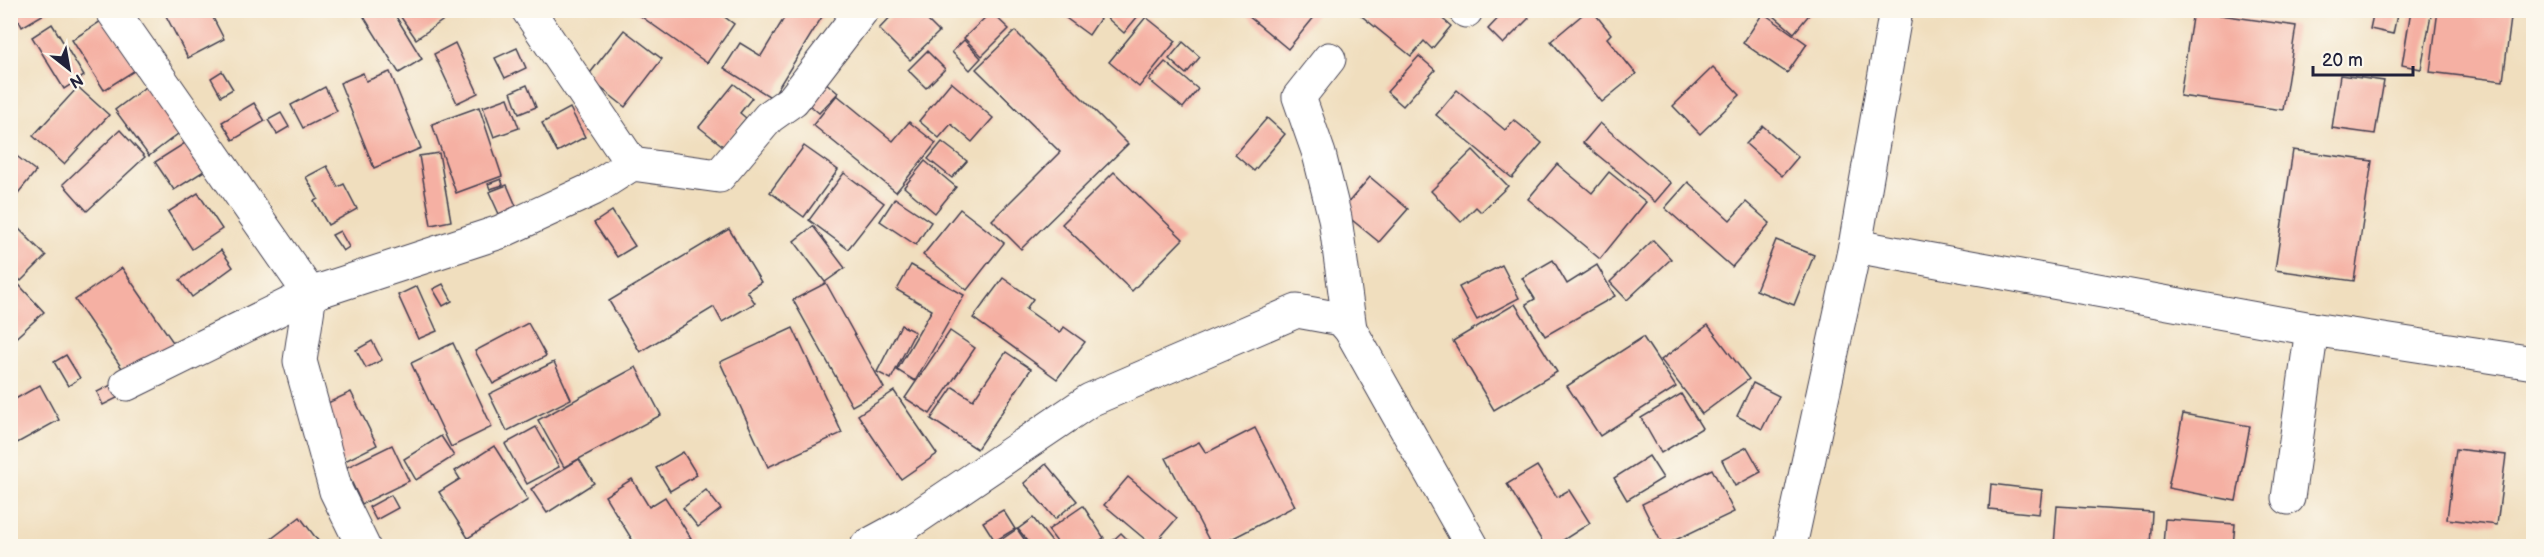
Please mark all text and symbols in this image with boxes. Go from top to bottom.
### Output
north arrow [39,39,99,99]
scale bar [2313,39,2414,77]
text: 20 m [2322,50,2363,71]
text: N [66,69,86,92]

